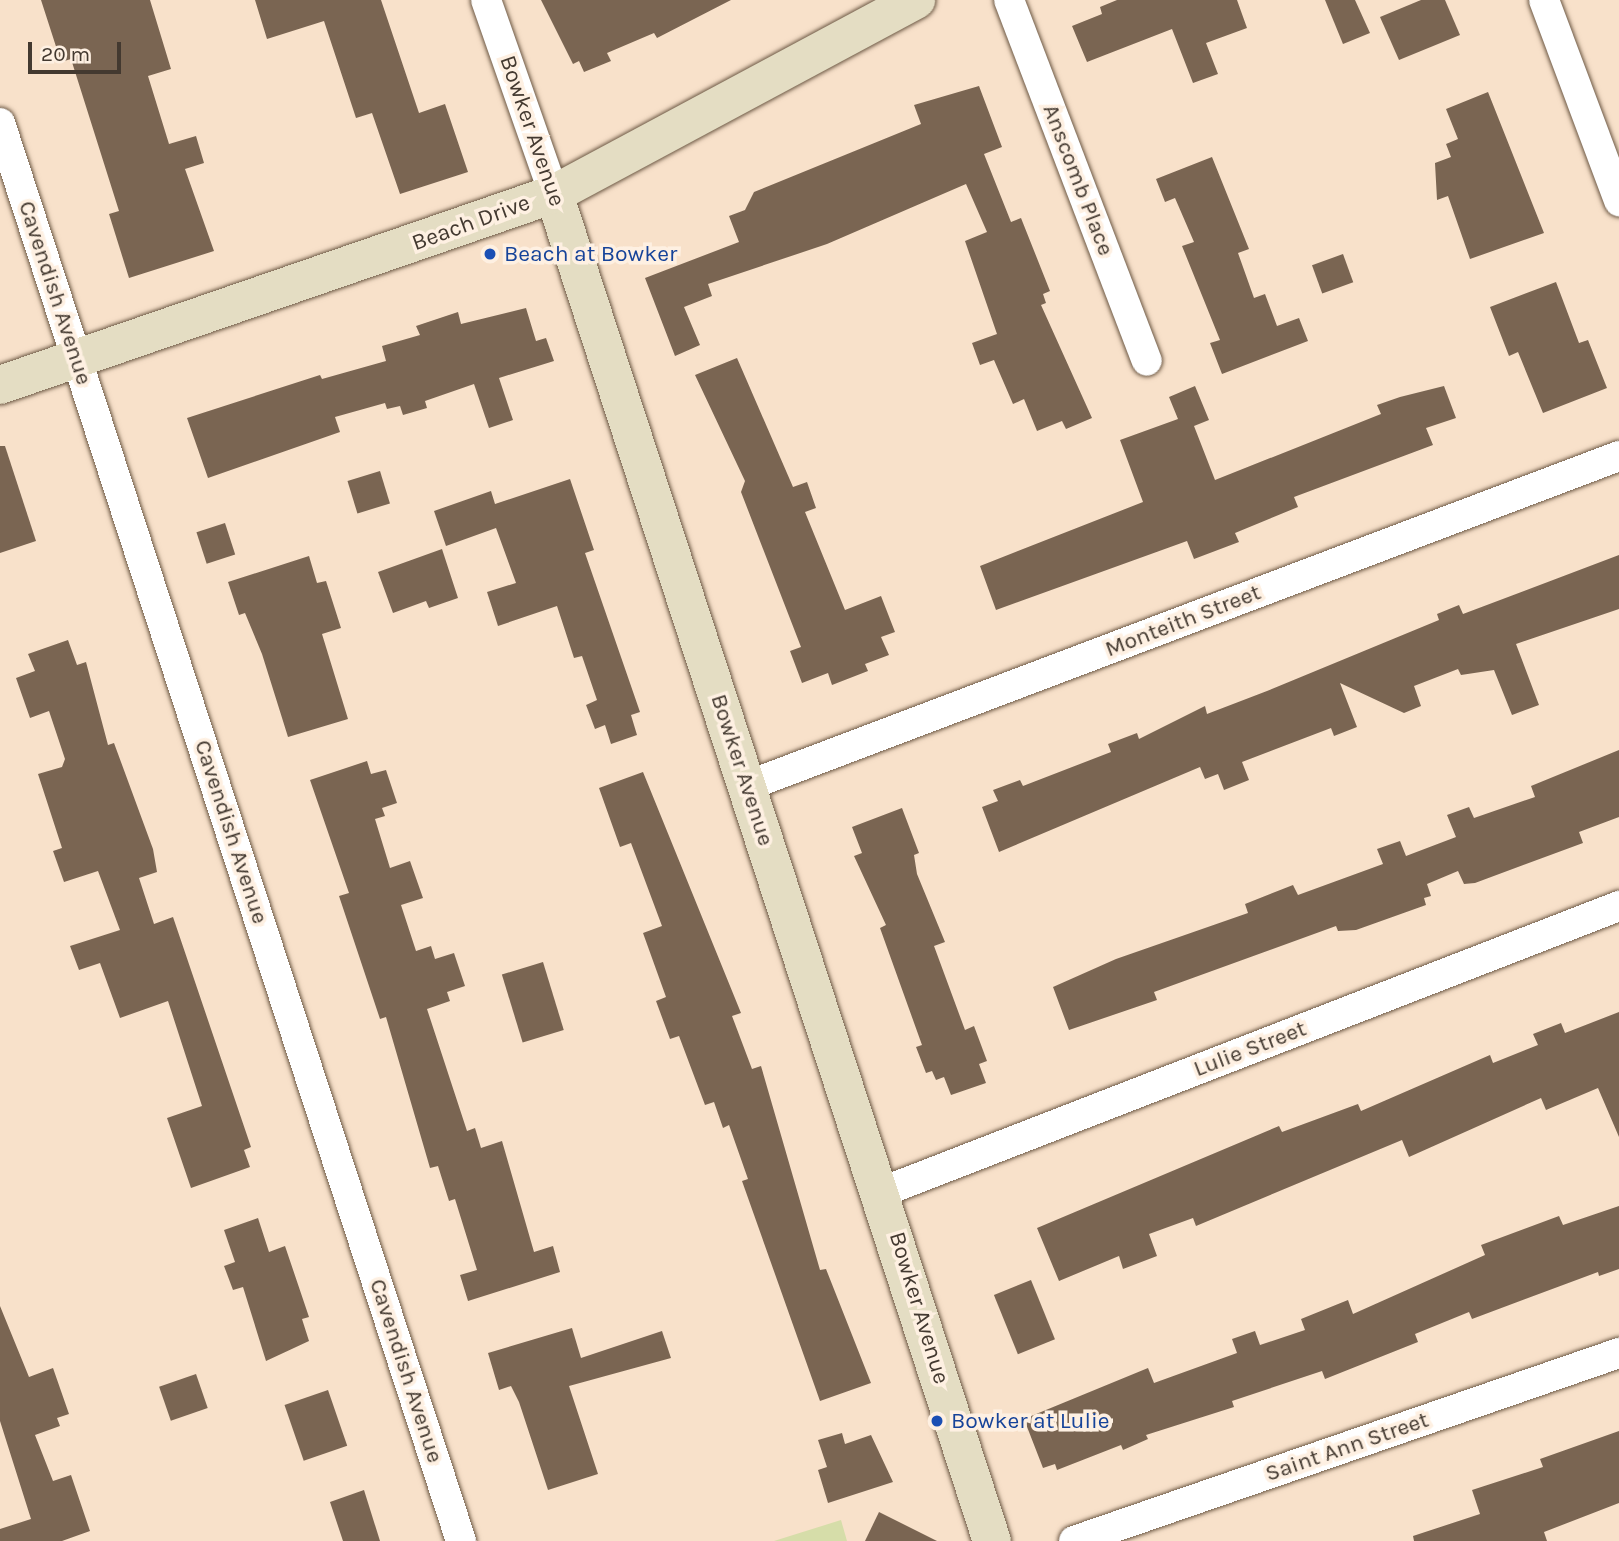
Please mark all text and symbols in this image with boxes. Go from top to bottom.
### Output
scale bar [32,28,124,72]
text: 20 m [41,42,90,66]
street label: Bowker Avenue [493,52,571,210]
street label: Anscomb Place [1036,100,1120,260]
street label: Beach Drive [408,189,534,257]
street label: Cavendish Avenue [12,198,98,388]
place label: Beach at Bowker [504,240,677,268]
marker: Beach at Bowker [482,246,498,262]
street label: Monteith Street [1101,579,1265,663]
street label: Bowker Avenue [704,691,780,849]
street label: Cavendish Avenue [188,737,274,927]
street label: Lulie Street [1190,1015,1310,1083]
street label: Bowker Avenue [883,1229,955,1387]
street label: Cavendish Avenue [363,1276,449,1466]
street label: Saint Ann Street [1262,1406,1432,1488]
place label: Bowker at Lulie [951,1407,1110,1435]
marker: Bowker at Lulie [929,1413,945,1429]

